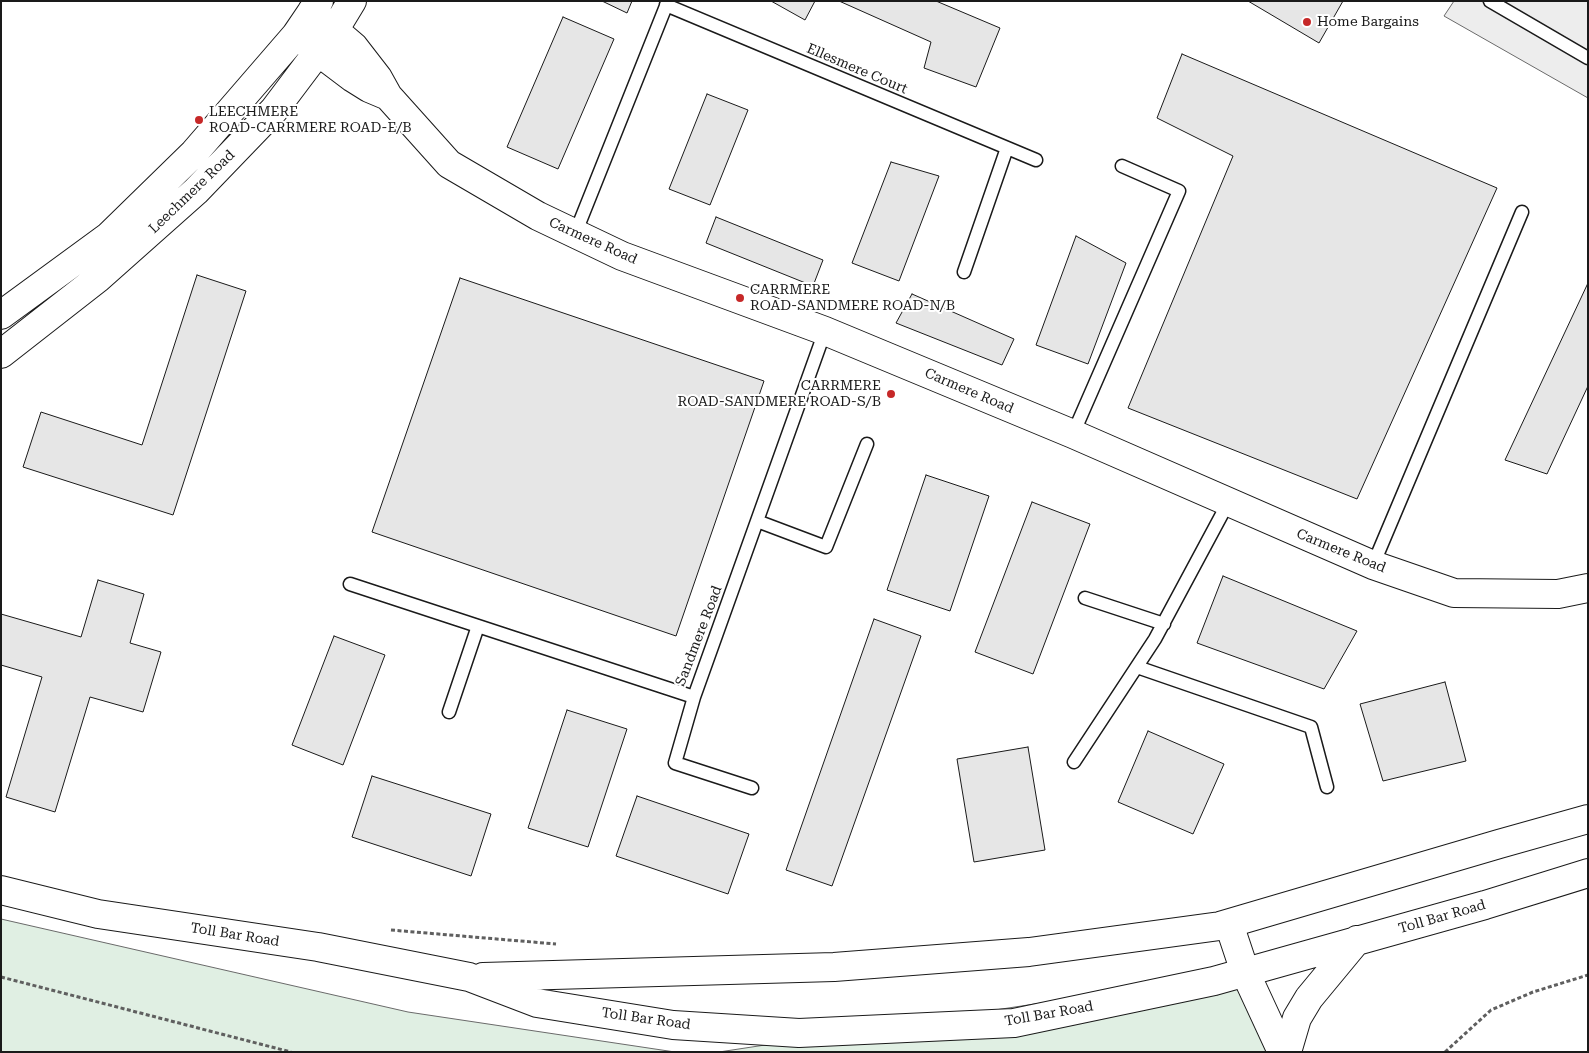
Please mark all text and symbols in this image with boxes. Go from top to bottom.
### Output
place label: Home Bargains [1317,14,1419,30]
marker: Home Bargains [1301,16,1313,28]
street label: Ellesmere Court [804,40,910,98]
place label: LEECHMERE ROAD-CARRMERE ROAD-E/B [209,104,412,136]
marker: LEECHMERE ROAD-CARRMERE ROAD-E/B [193,114,205,126]
street label: Leechmere Road [146,147,238,237]
street label: Carmere Road [546,214,640,268]
place label: CARRMERE ROAD-SANDMERE ROAD-N/B [750,282,955,314]
marker: CARRMERE ROAD-SANDMERE ROAD-N/B [734,292,746,304]
street label: Carmere Road [922,365,1016,417]
place label: CARRMERE ROAD-SANDMERE ROAD-S/B [678,378,881,411]
marker: CARRMERE ROAD-SANDMERE ROAD-S/B [885,388,897,400]
street label: Carmere Road [1294,525,1388,577]
street label: Sandmere Road [672,583,726,689]
street label: Toll Bar Road [1397,897,1487,937]
street label: Toll Bar Road [189,920,281,950]
street label: Toll Bar Road [1003,998,1095,1030]
street label: Toll Bar Road [600,1004,692,1034]

